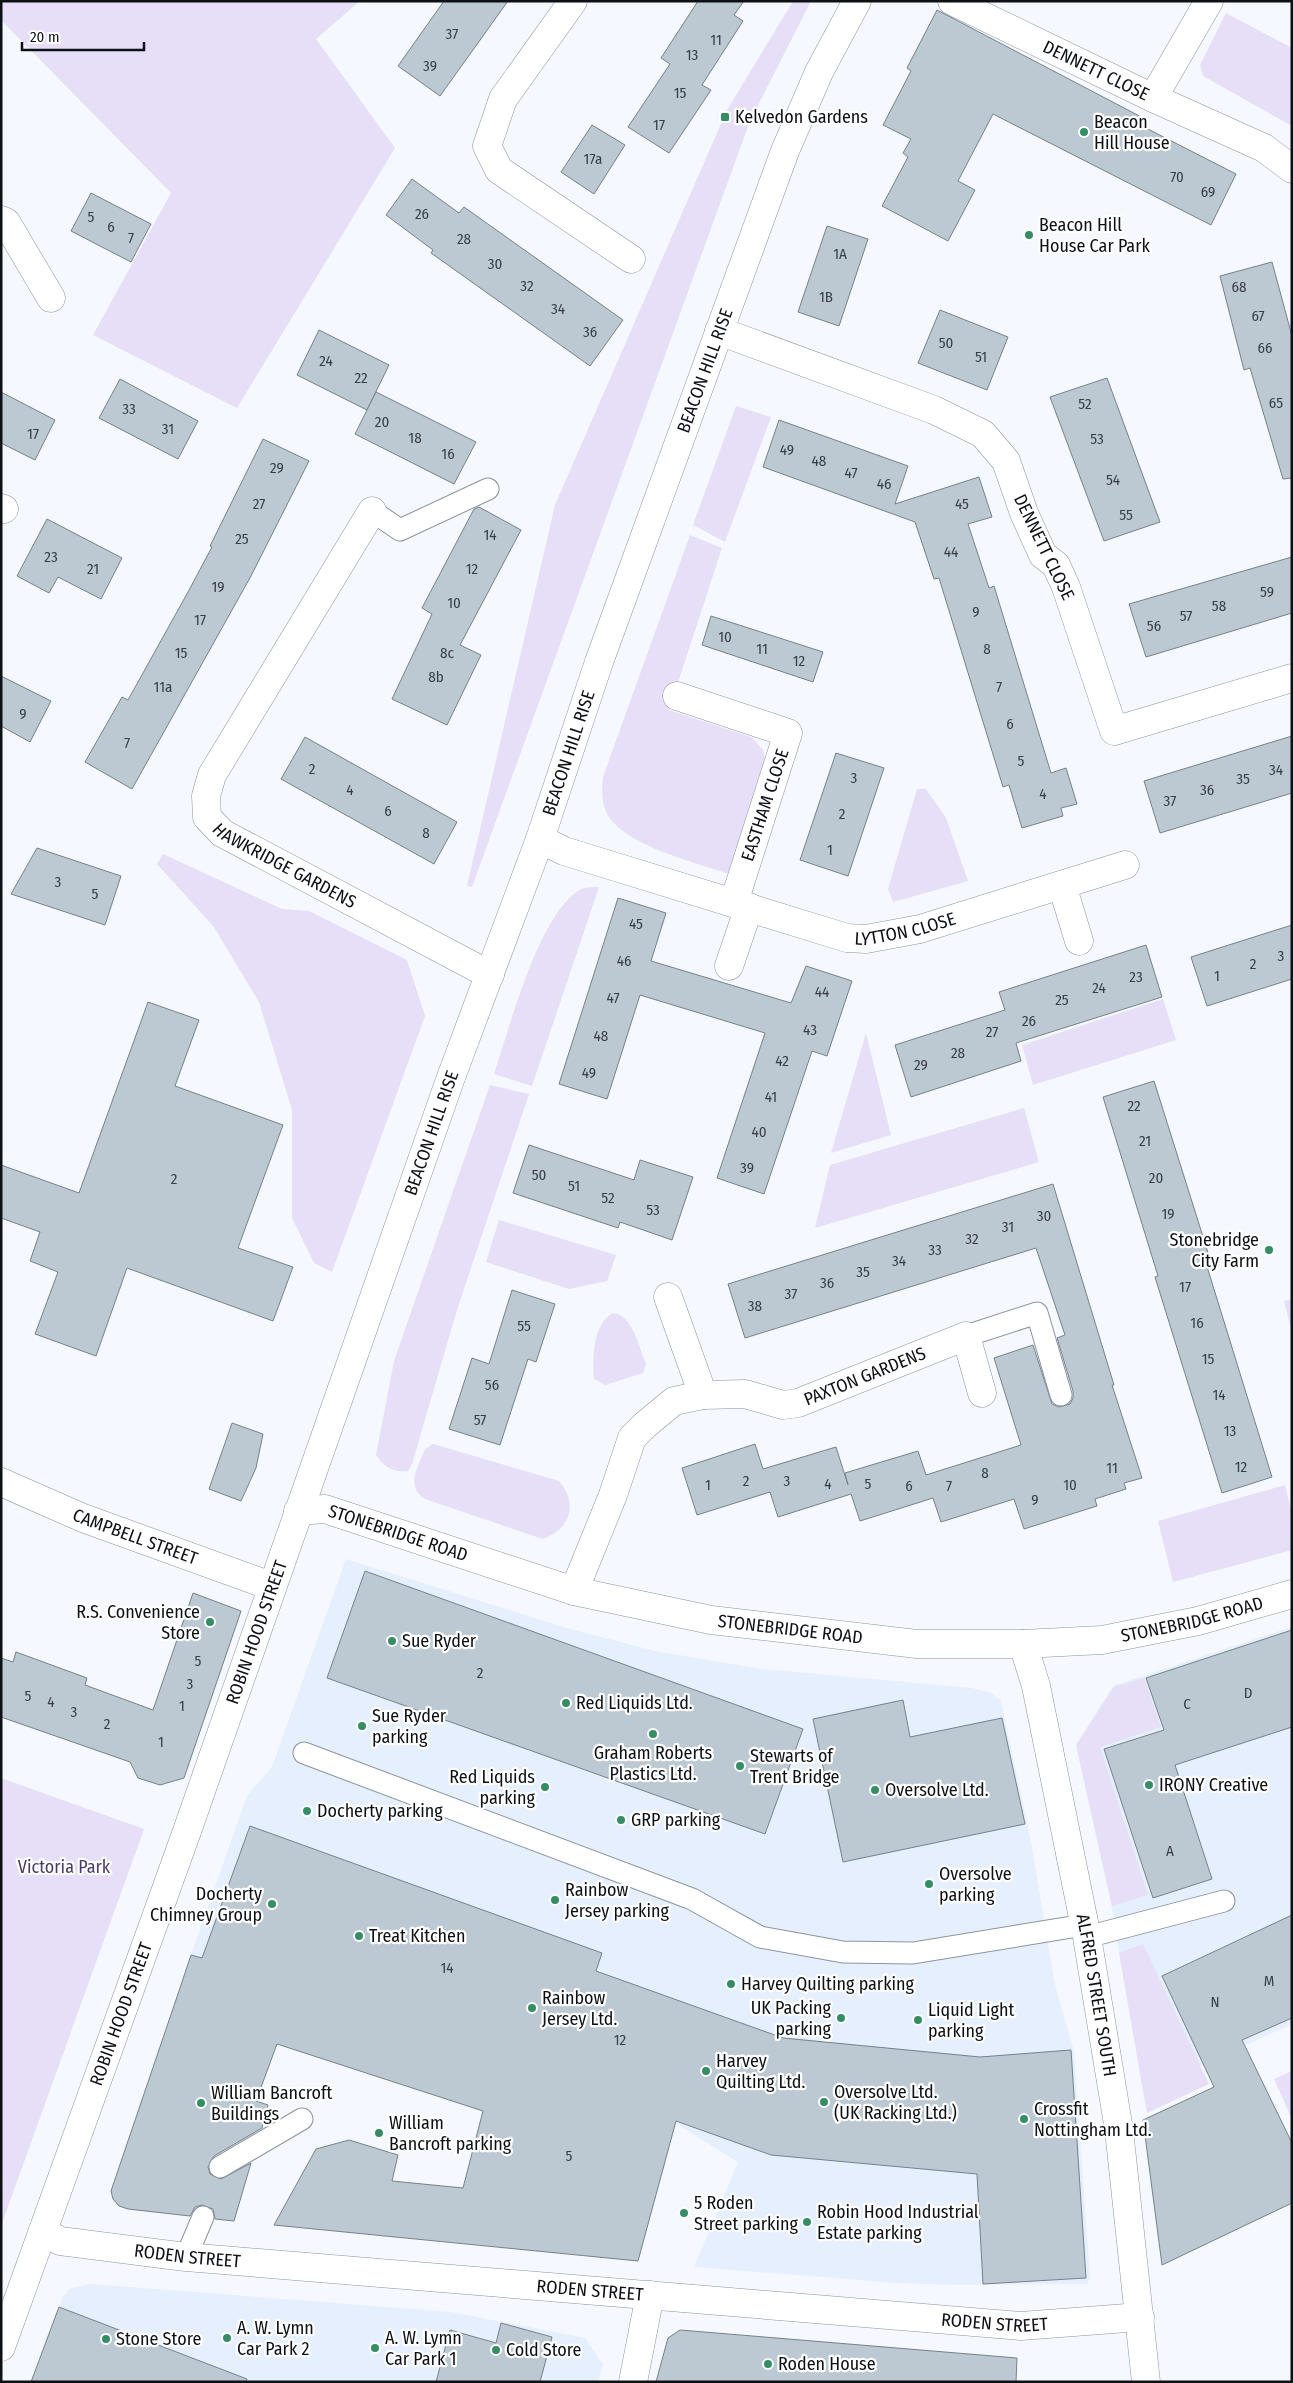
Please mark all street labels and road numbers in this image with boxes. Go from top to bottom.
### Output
street label: DENNETT CLOSE [1039,36,1153,105]
street label: BEACON HILL RISE [672,306,738,436]
street label: DENNETT CLOSE [1009,490,1079,604]
street label: BEACON HILL RISE [538,688,600,819]
street label: EASTHAM CLOSE [736,746,794,864]
street label: HAWKRIDGE GARDENS [208,819,360,913]
street label: LYTTON CLOSE [854,908,958,950]
street label: BEACON HILL RISE [399,1068,463,1198]
street label: PAXTON GARDENS [801,1342,929,1410]
street label: STONEBRIDGE ROAD [325,1500,471,1566]
street label: CAMPBELL STREET [69,1504,201,1570]
street label: ROBIN HOOD STREET [221,1557,292,1707]
street label: STONEBRIDGE ROAD [1119,1592,1266,1647]
street label: STONEBRIDGE ROAD [717,1610,864,1649]
street label: ALFRED STREET SOUTH [1072,1912,1121,2078]
street label: ROBIN HOOD STREET [85,1939,157,2089]
street label: RODEN STREET [133,2240,242,2273]
street label: RODEN STREET [536,2275,645,2306]
street label: RODEN STREET [940,2308,1049,2337]

